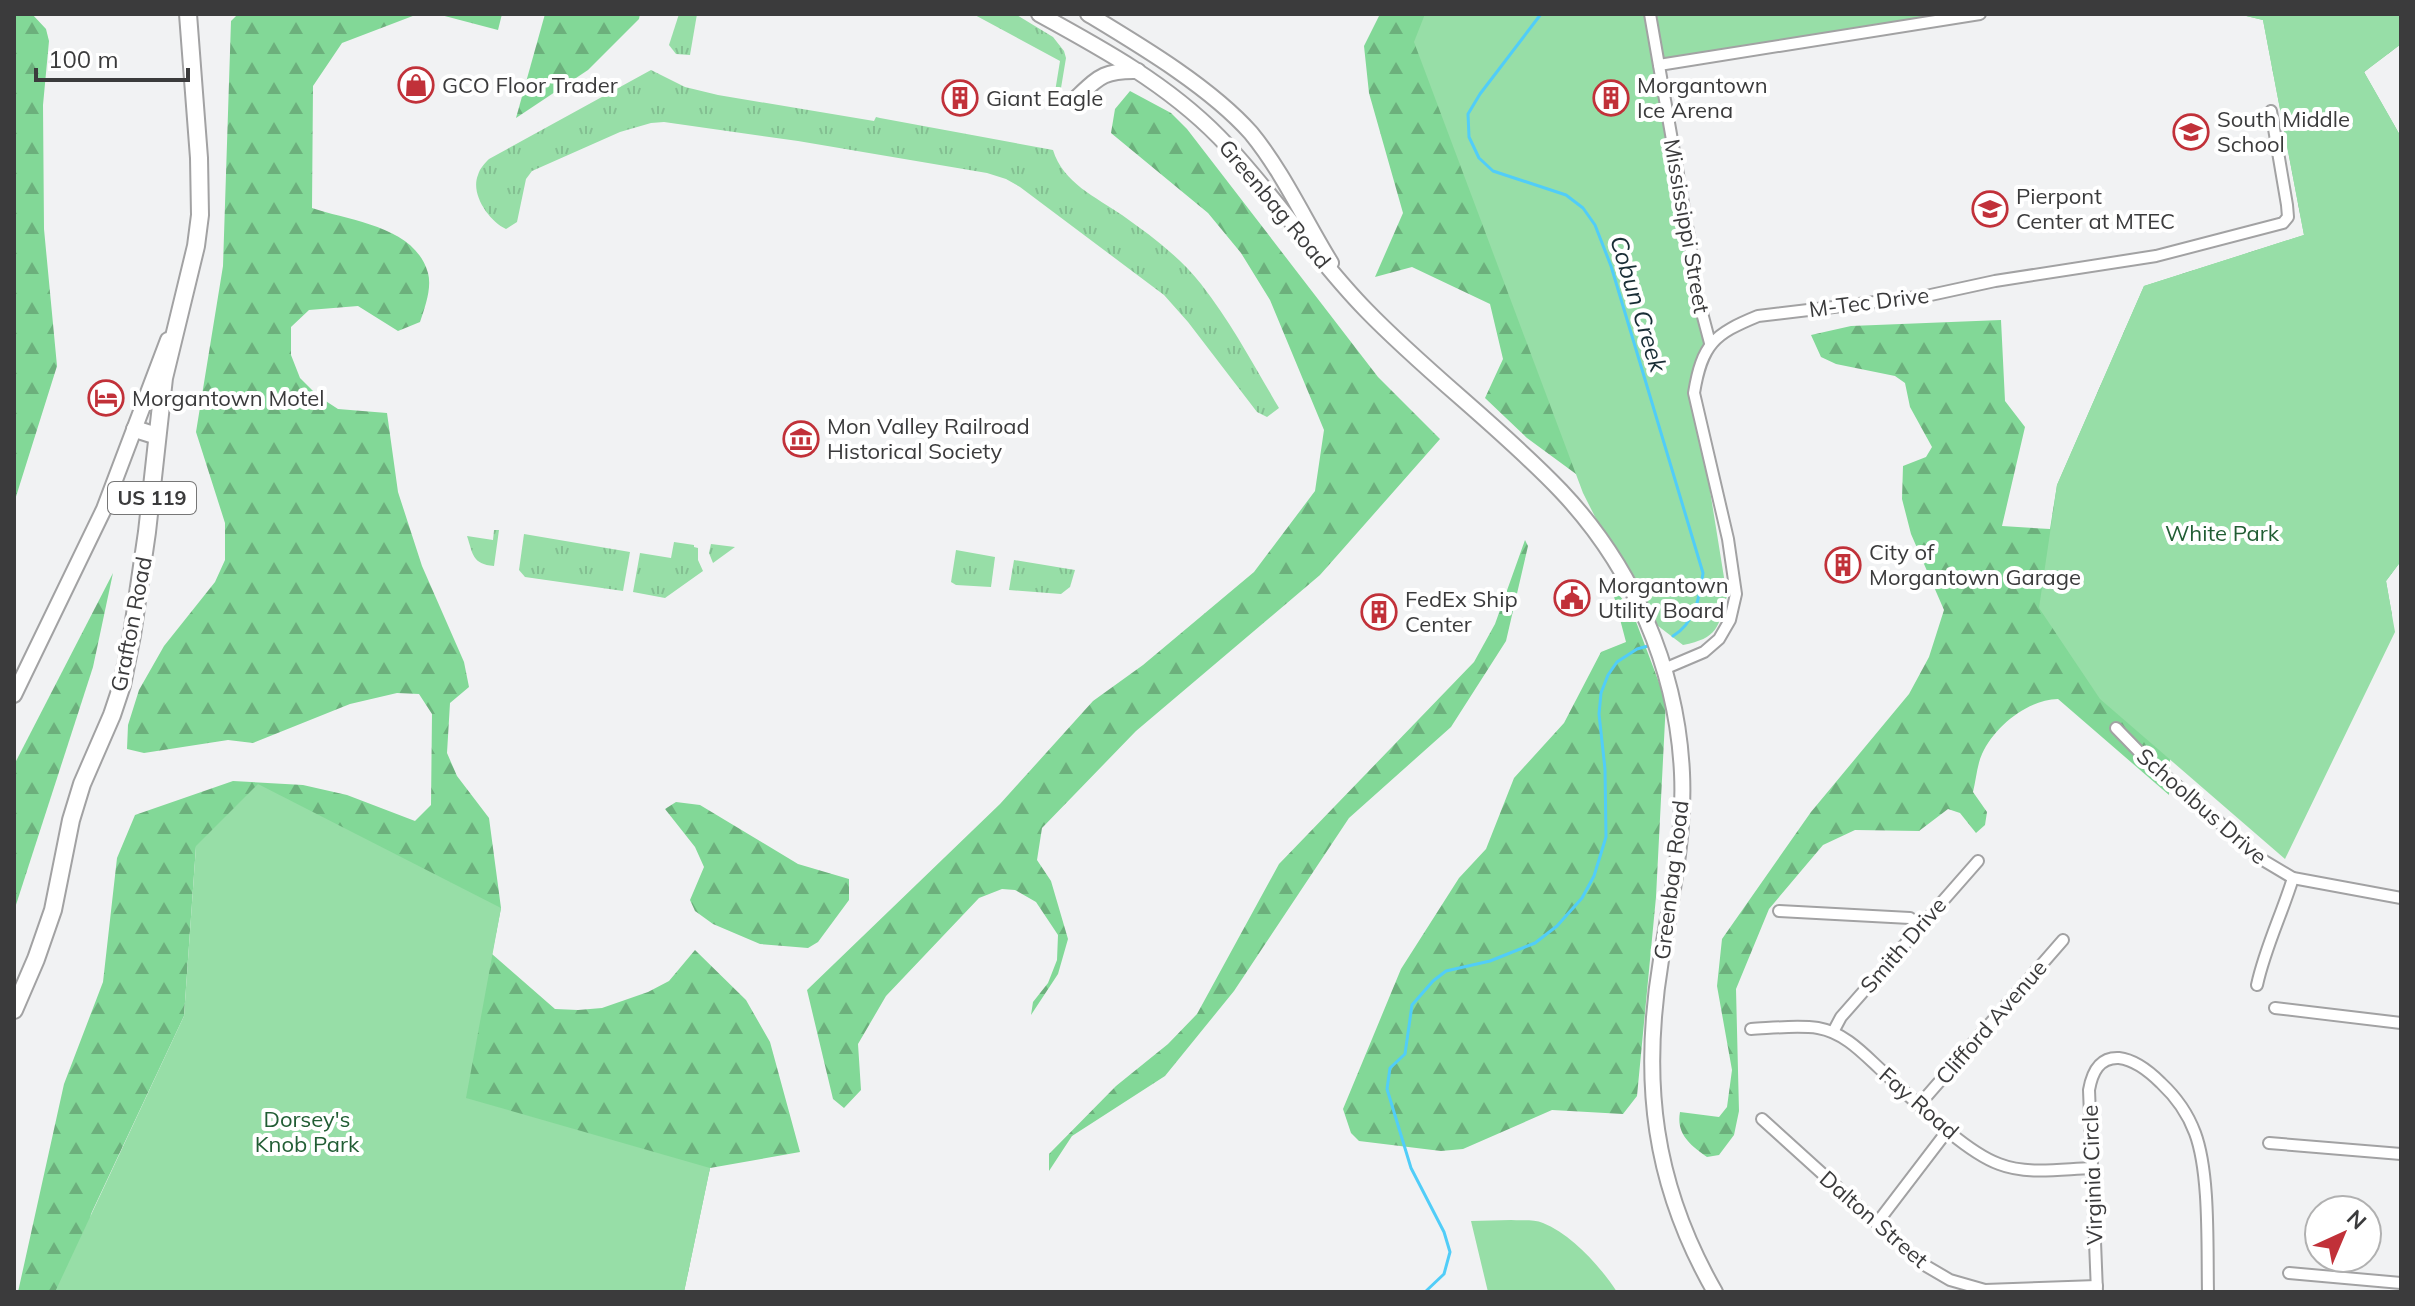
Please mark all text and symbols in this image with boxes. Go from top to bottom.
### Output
scale bar [36,32,188,82]
text: 100 m [48,44,119,74]
shop icon: GCO Floor Trader [397,66,435,104]
place label: GCO Floor Trader [442,71,618,99]
place label: Morgantown Ice Arena [1637,71,1768,124]
building icon: Giant Eagle [941,79,979,117]
building icon: Morgantown Ice Arena [1592,79,1630,117]
place label: Giant Eagle [986,84,1103,112]
place label: South Middle School [2217,105,2350,158]
school or university icon: South Middle School [2172,113,2210,151]
street label: Greenbag Road [1213,134,1337,274]
street label: Mississippi Street [1658,137,1716,316]
place label: Pierpont Center at MTEC [2016,182,2175,235]
school or university icon: Pierpont Center at MTEC [1971,190,2009,228]
water label: Cobun Creek [1604,232,1674,376]
street label: M-Tec Drive [1807,281,1931,323]
hotel icon: Morgantown Motel [87,379,125,417]
place label: Morgantown Motel [132,384,325,412]
place label: Mon Valley Railroad Historical Society [827,412,1030,465]
museum icon: Mon Valley Railroad Historical Society [782,420,820,458]
road number: US 119 [108,482,196,514]
park label: White Park [2165,519,2280,547]
place label: City of Morgantown Garage [1869,538,2081,591]
building icon: City of Morgantown Garage [1824,546,1862,584]
street label: Grafton Road [104,554,158,694]
place label: Morgantown Utility Board [1598,571,1729,624]
public building icon: Morgantown Utility Board [1553,579,1591,617]
place label: FedEx Ship Center [1405,585,1518,638]
building icon: FedEx Ship Center [1360,593,1398,631]
street label: Schoolbus Drive [2131,742,2273,870]
street label: Greenbag Road [1647,799,1695,961]
street label: Smith Drive [1854,891,1952,999]
street label: Clifford Avenue [1929,954,2053,1090]
street label: Fay Road [1873,1061,1965,1145]
street label: Virginia Circle [2076,1104,2108,1246]
park label: Dorsey's Knob Park [255,1105,360,1158]
street label: Dalton Street [1814,1164,1934,1274]
north arrow [2303,1194,2383,1274]
text: N [2341,1204,2373,1235]

